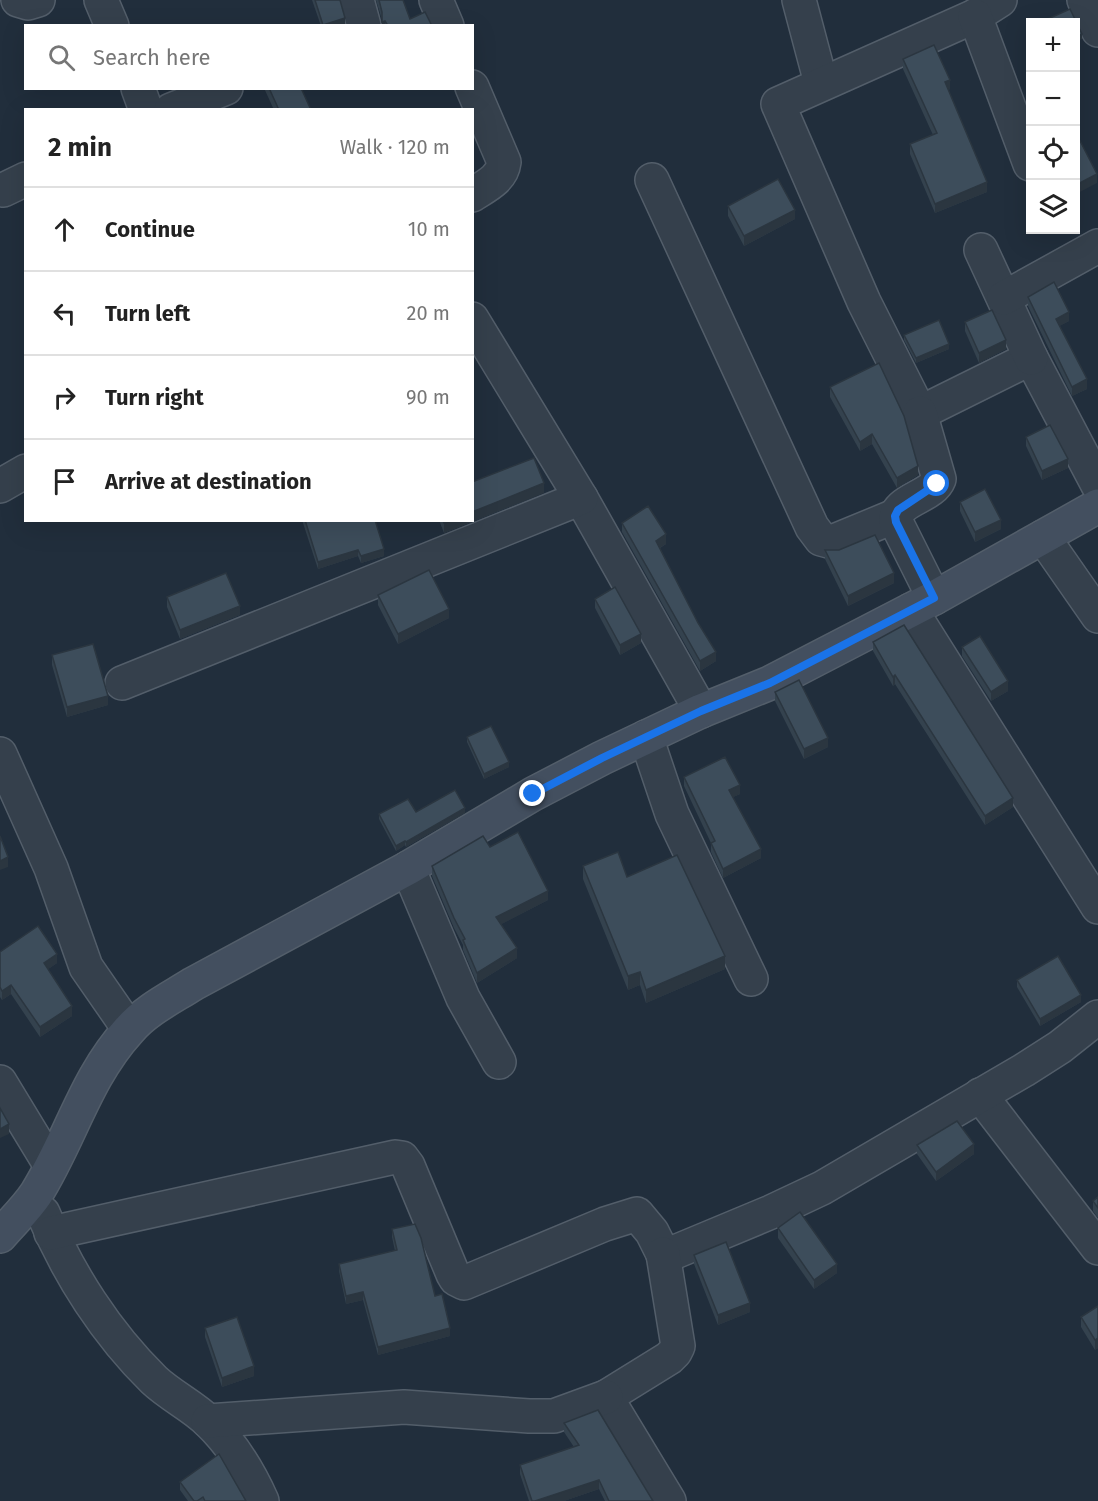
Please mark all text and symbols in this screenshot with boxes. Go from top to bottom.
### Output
map controls [1026,18,1080,234]
button: + [1026,18,1080,72]
search box [24,24,474,90]
icon: search [45,41,78,74]
text: Search here [93,44,211,71]
button: − [1026,72,1080,126]
button: locate [1026,126,1080,180]
text: 2 min [48,132,112,163]
text: Walk · 120 m [340,135,450,159]
button: layers [1026,180,1080,234]
icon: ahead [48,213,81,246]
text: Continue [105,216,195,243]
text: 10 m [408,217,450,241]
icon: left [48,297,81,330]
text: Turn left [105,300,190,327]
text: 20 m [407,301,450,325]
icon: right [48,381,81,414]
text: Turn right [105,384,204,411]
text: 90 m [406,385,450,409]
icon: arrive [48,465,81,498]
text: Arrive at destination [105,468,312,495]
route start [923,470,949,496]
route end [519,780,545,806]

